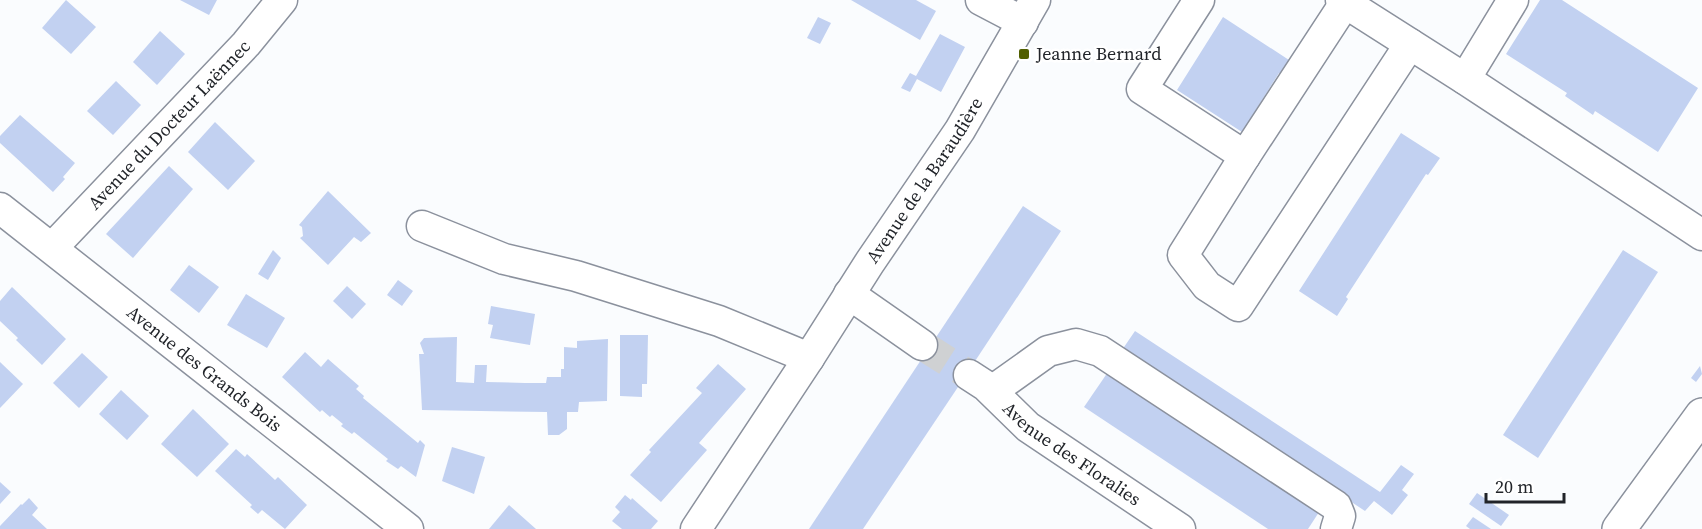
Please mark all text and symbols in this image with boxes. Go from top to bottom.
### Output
street label: Avenue du Docteur Laënnec [82,34,256,215]
place label: Jeanne Bernard [1035,41,1161,66]
marker: Jeanne Bernard [1017,47,1031,61]
street label: Avenue de la Baraudière [860,93,988,268]
street label: Avenue des Grands Bois [122,299,288,437]
street label: Avenue des Floralies [997,396,1146,511]
scale bar [1486,466,1564,504]
text: 20 m [1495,474,1533,499]

